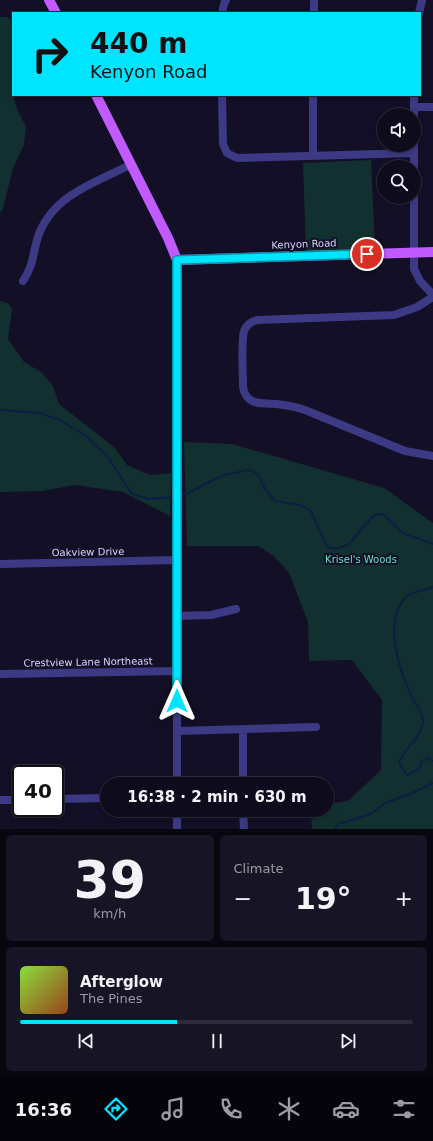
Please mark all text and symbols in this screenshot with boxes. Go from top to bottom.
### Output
text: 440 m [90,27,187,60]
icon: right [24,28,76,80]
text: Kenyon Road [90,61,207,82]
map controls [377,108,421,204]
button: sound [377,108,421,152]
button: search [377,160,421,204]
street label: Kenyon Road [271,237,337,251]
pin [350,237,384,271]
icon: arrive [356,243,378,265]
street label: Oakview Drive [52,546,124,558]
park label: Krisel's Woods [325,554,397,565]
street label: Crestview Lane Northeast [23,655,153,669]
position arrow [156,680,198,722]
speed limit sign: 40 [12,765,64,817]
text: 16:38 · 2 min · 630 m [127,788,307,806]
text: 39 [74,850,146,910]
text: Climate [234,861,284,876]
text: 19° [295,881,352,916]
text: − [234,886,252,911]
text: + [395,886,413,911]
text: km/h [93,906,126,921]
text: Afterglow [80,973,163,991]
text: The Pines [80,991,143,1006]
icon: previous [75,1030,97,1052]
icon: pause [206,1030,228,1052]
icon: next [337,1030,359,1052]
icon: directions [102,1095,130,1123]
icon: music [159,1095,187,1123]
icon: phone [217,1095,245,1123]
icon: climate [275,1095,303,1123]
icon: car [332,1095,360,1123]
icon: filters [390,1095,418,1123]
text: 16:36 [15,1099,72,1120]

